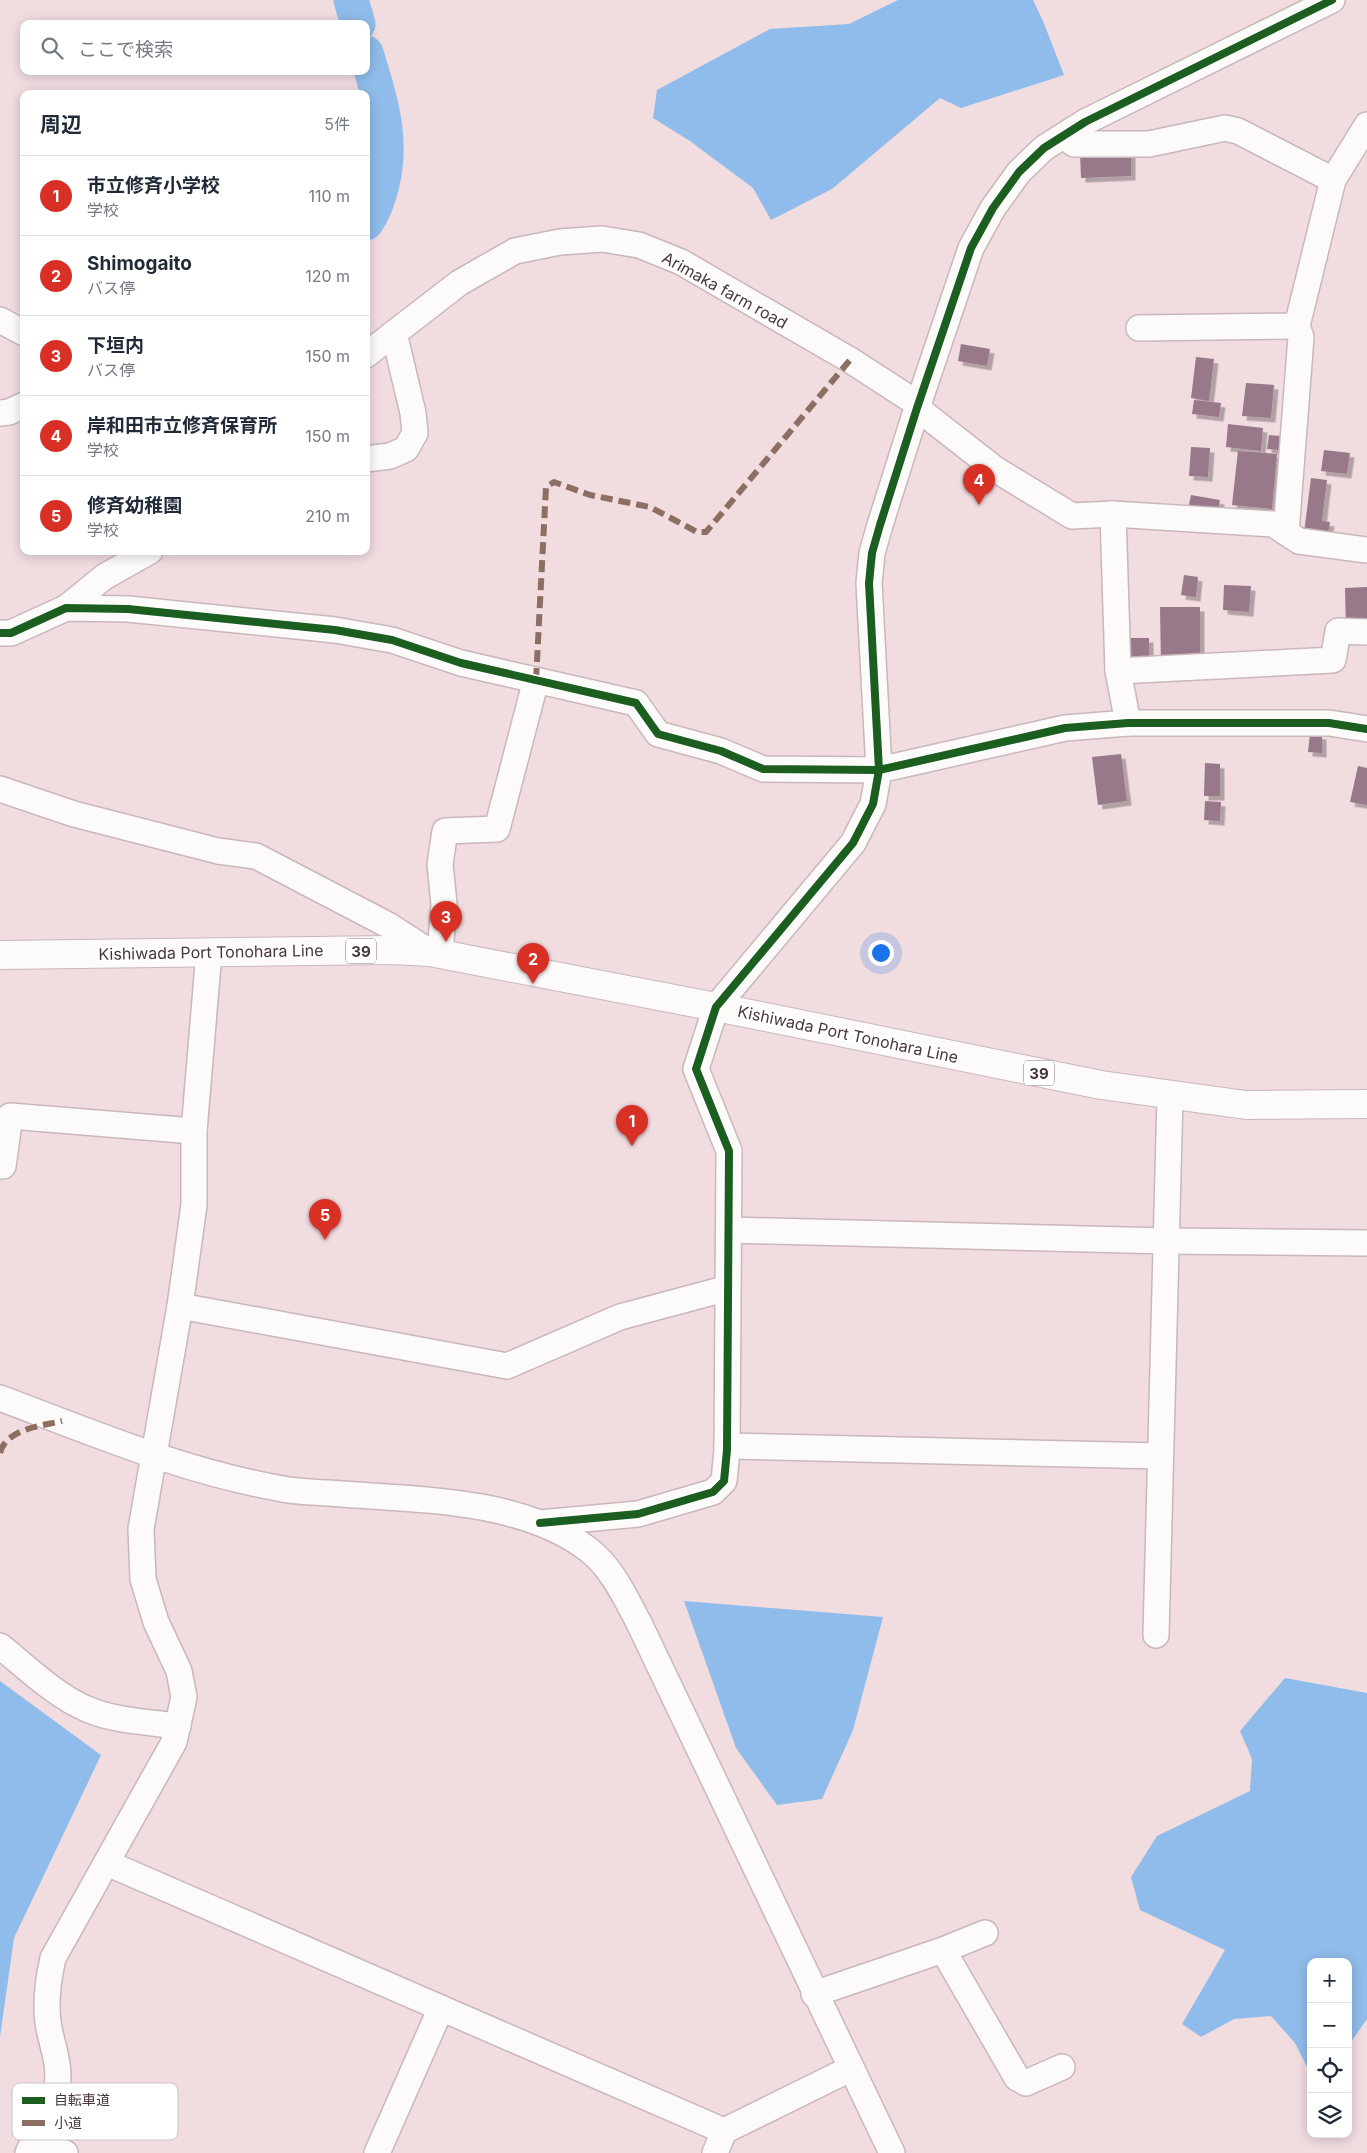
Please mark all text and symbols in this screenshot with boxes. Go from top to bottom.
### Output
search box [20,20,370,75]
icon: search [38,34,66,62]
text: ここで検索 [78,38,173,61]
text: 周辺 [40,112,82,137]
text: 5件 [324,114,350,134]
text: 市立修斉小学校 [87,174,220,197]
text: 1 [53,186,59,206]
text: 110 m [308,186,350,206]
text: 学校 [87,200,119,220]
street label: Arimaka farm road [659,247,791,333]
text: Shimogaito [87,252,192,275]
text: 2 [51,266,61,286]
text: 120 m [305,266,350,286]
text: バス停 [87,278,135,298]
text: 下垣内 [87,334,144,357]
text: 3 [51,346,61,366]
text: 150 m [305,346,350,366]
text: バス停 [87,360,135,380]
text: 岸和田市立修斉保育所 [87,414,277,437]
text: 4 [51,426,61,446]
text: 150 m [305,426,350,446]
text: 学校 [87,440,119,460]
pin: 4 [963,464,995,505]
text: 修斉幼稚園 [87,494,182,517]
text: 5 [51,506,61,526]
text: 210 m [305,506,350,526]
text: 学校 [87,520,119,540]
pin: 3 [430,901,462,942]
road number: 39 [346,938,376,964]
street label: Kishiwada Port Tonohara Line [98,940,324,964]
your location [868,940,894,966]
pin: 2 [517,943,549,984]
street label: Kishiwada Port Tonohara Line [736,1001,960,1067]
road number: 39 [1024,1060,1054,1086]
pin: 1 [616,1105,648,1146]
pin: 5 [309,1199,341,1240]
map controls [1307,1958,1352,2138]
button: + [1307,1958,1352,2003]
button: − [1307,2003,1352,2048]
button: locate [1307,2048,1352,2093]
legend [12,2083,178,2140]
text: 自転車道 [54,2091,110,2108]
button: layers [1307,2093,1352,2138]
text: 小道 [54,2114,82,2131]

